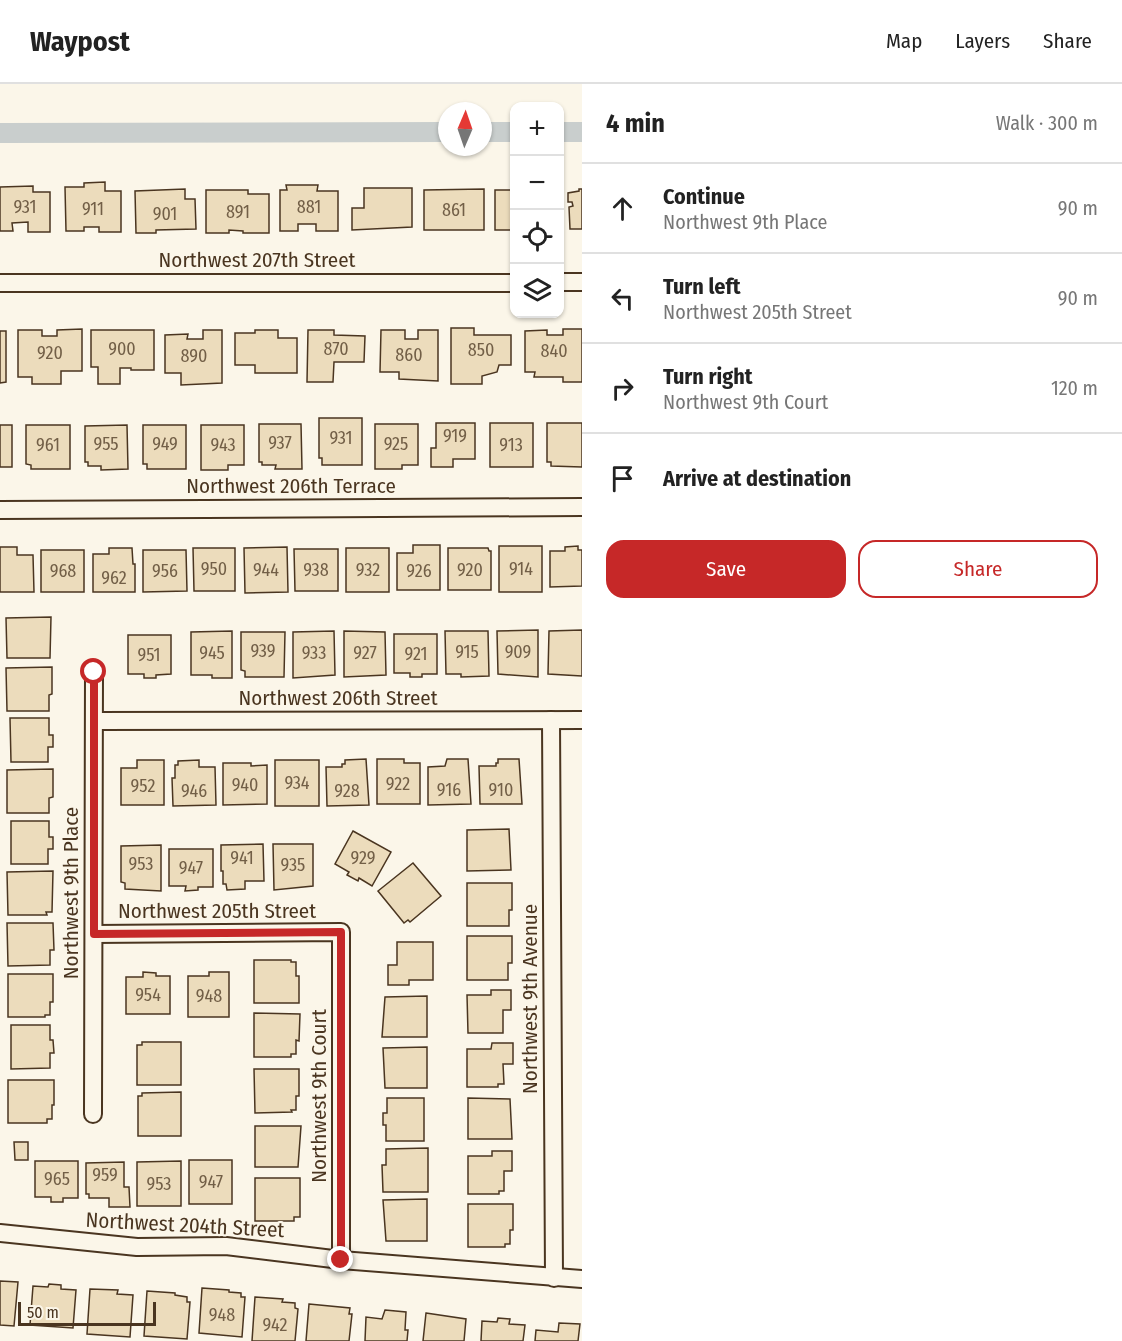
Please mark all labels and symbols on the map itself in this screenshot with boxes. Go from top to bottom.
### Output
north arrow [438,102,492,156]
house number: 931 [13,196,37,218]
house number: 881 [297,196,321,218]
house number: 911 [82,198,104,220]
house number: 861 [442,199,466,221]
house number: 891 [226,201,250,223]
house number: 901 [153,203,177,225]
street label: Northwest 207th Street [159,247,356,273]
house number: 900 [108,338,136,360]
house number: 870 [323,338,349,360]
house number: 850 [468,339,494,361]
house number: 840 [540,340,568,362]
house number: 920 [37,342,63,364]
house number: 860 [395,344,423,366]
house number: 890 [181,345,207,367]
house number: 919 [443,425,467,447]
house number: 931 [329,427,353,449]
house number: 937 [268,432,292,454]
house number: 955 [93,433,119,455]
house number: 949 [152,433,178,455]
house number: 925 [384,433,408,455]
house number: 961 [36,434,60,456]
house number: 943 [210,434,236,456]
house number: 913 [499,434,523,456]
street label: Northwest 206th Terrace [186,473,396,499]
house number: 950 [201,558,227,580]
house number: 914 [509,558,533,580]
house number: 944 [253,559,279,581]
house number: 938 [303,559,329,581]
house number: 932 [356,559,380,581]
house number: 920 [457,559,483,581]
house number: 968 [50,560,76,582]
house number: 956 [152,560,178,582]
house number: 926 [406,560,432,582]
house number: 962 [101,567,127,589]
house number: 939 [250,640,276,662]
house number: 915 [455,641,479,663]
house number: 909 [505,641,531,663]
house number: 945 [199,642,225,664]
house number: 933 [302,642,326,664]
house number: 927 [353,642,377,664]
house number: 921 [404,643,428,665]
house number: 951 [137,644,161,666]
route start [80,658,106,684]
street label: Northwest 206th Street [238,685,438,711]
house number: 934 [284,772,310,794]
house number: 922 [386,773,410,795]
house number: 940 [232,774,258,796]
house number: 952 [131,775,155,797]
house number: 916 [437,779,461,801]
house number: 910 [489,779,513,801]
house number: 946 [181,780,207,802]
house number: 928 [334,780,360,802]
street label: Northwest 9th Place [58,807,84,979]
house number: 941 [230,847,254,869]
house number: 929 [350,847,376,869]
house number: 953 [128,853,154,875]
house number: 935 [281,854,305,876]
house number: 947 [179,857,203,879]
street label: Northwest 205th Street [118,898,316,924]
street label: Northwest 9th Avenue [517,904,543,1094]
house number: 954 [135,984,161,1006]
house number: 948 [196,985,222,1007]
street label: Northwest 9th Court [306,1009,332,1183]
house number: 959 [92,1164,118,1186]
house number: 965 [44,1168,70,1190]
house number: 947 [199,1171,223,1193]
house number: 953 [146,1173,172,1195]
street label: Northwest 204th Street [85,1207,285,1243]
route end [327,1246,353,1272]
scale bar [18,1299,156,1326]
house number: 948 [209,1304,235,1326]
house number: 942 [262,1314,288,1336]

